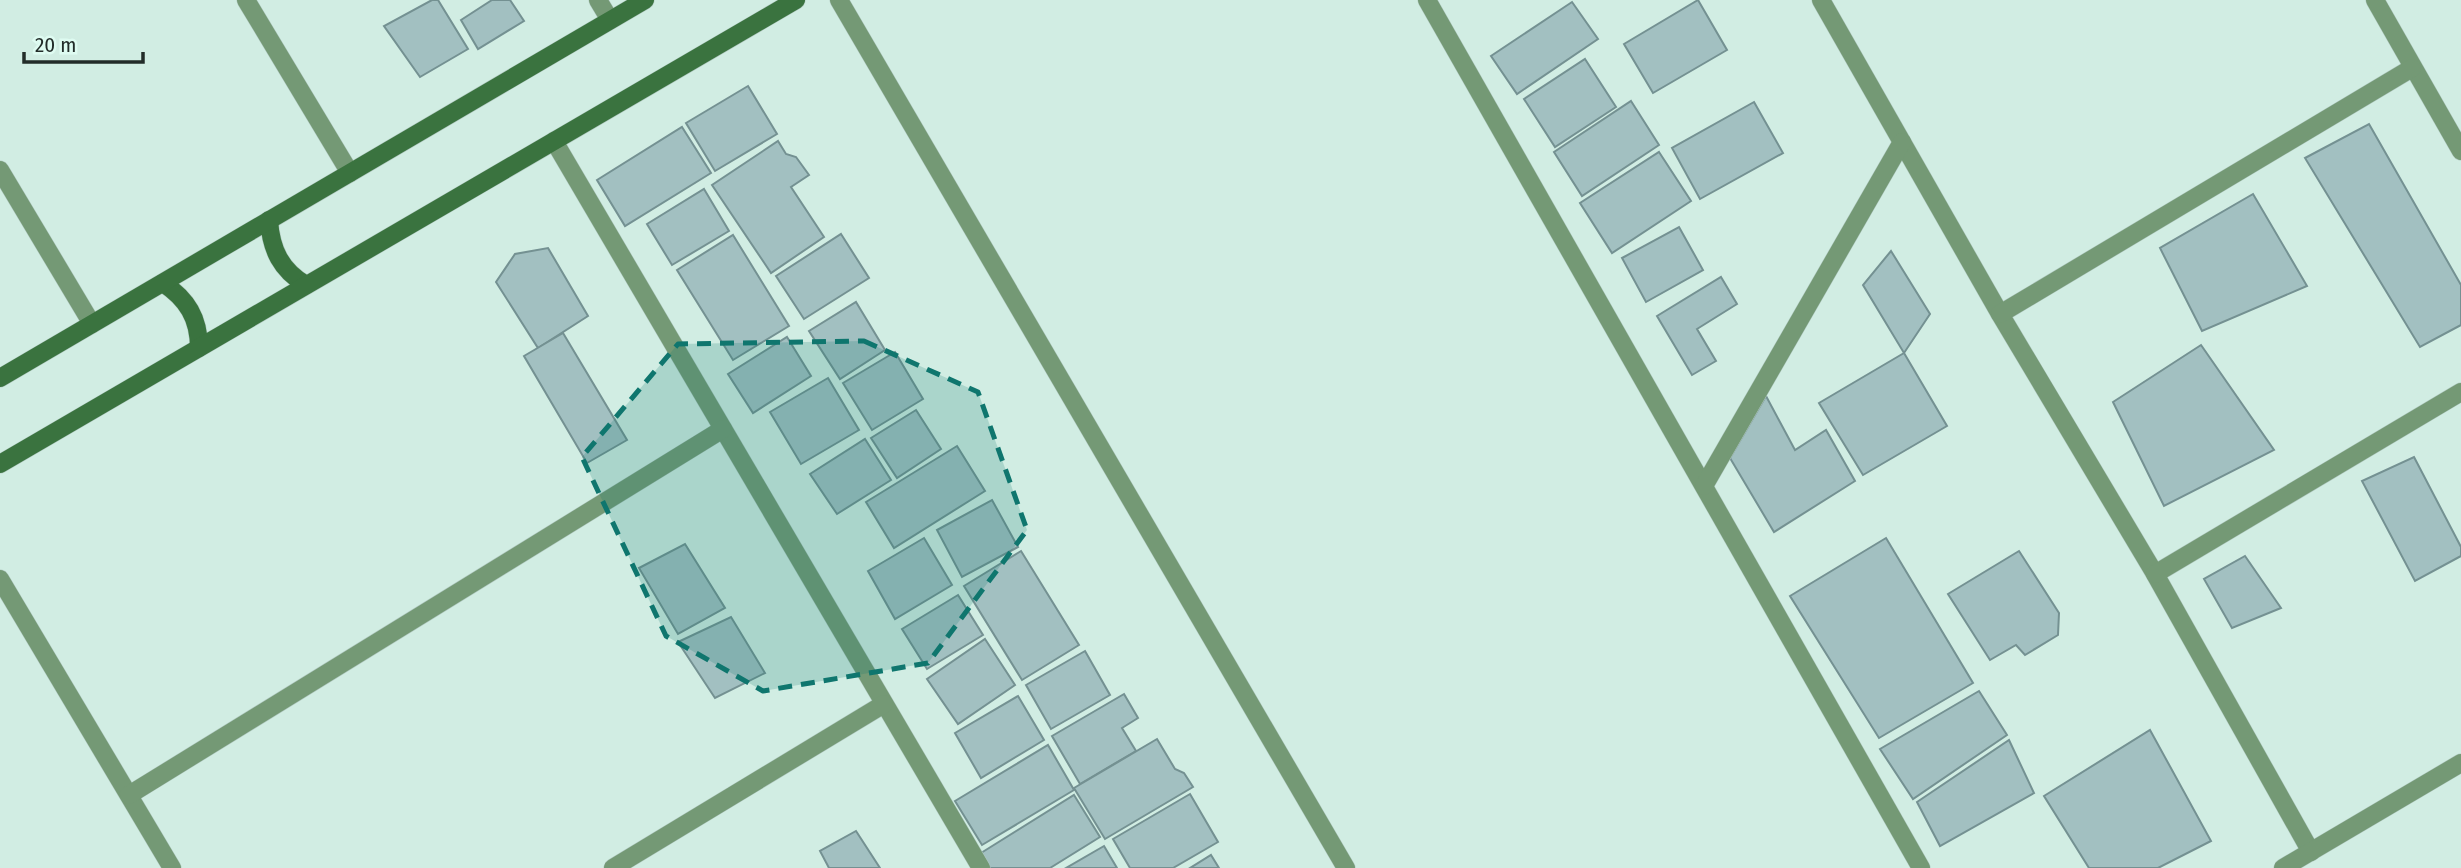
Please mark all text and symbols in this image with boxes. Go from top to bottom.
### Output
scale bar [24,21,144,65]
text: 20 m [35,32,76,58]

